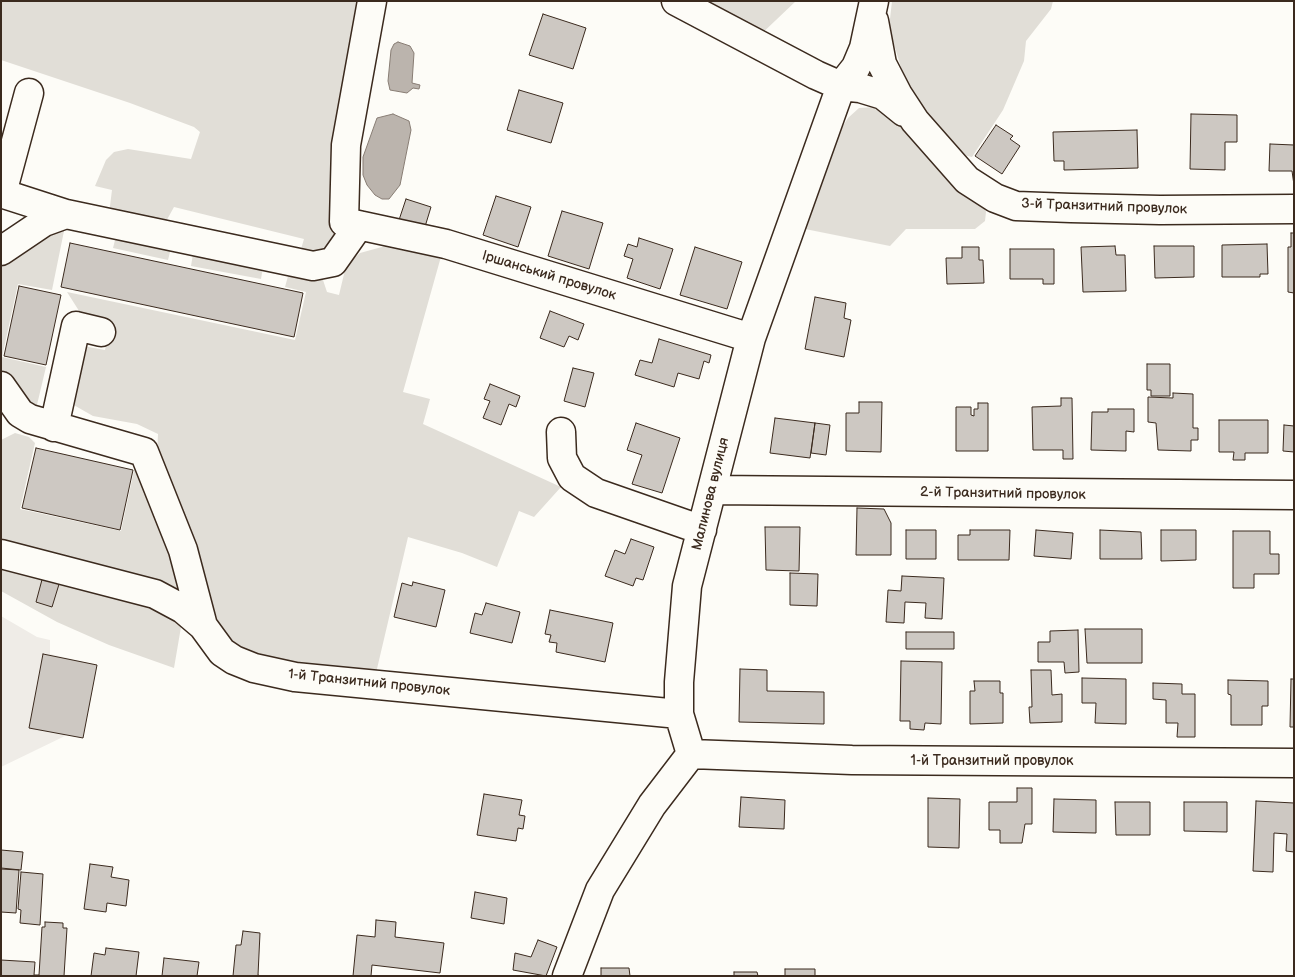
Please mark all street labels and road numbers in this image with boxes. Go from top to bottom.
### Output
street label: 3-й Транзитний провулок [1021,196,1187,218]
street label: Іршанський провулок [480,248,618,304]
street label: Малинова вулиця [689,436,733,552]
street label: 2-й Транзитний провулок [920,484,1086,504]
street label: 1-й Транзитний провулок [287,666,451,700]
street label: 1-й Транзитний провулок [911,753,1073,769]

